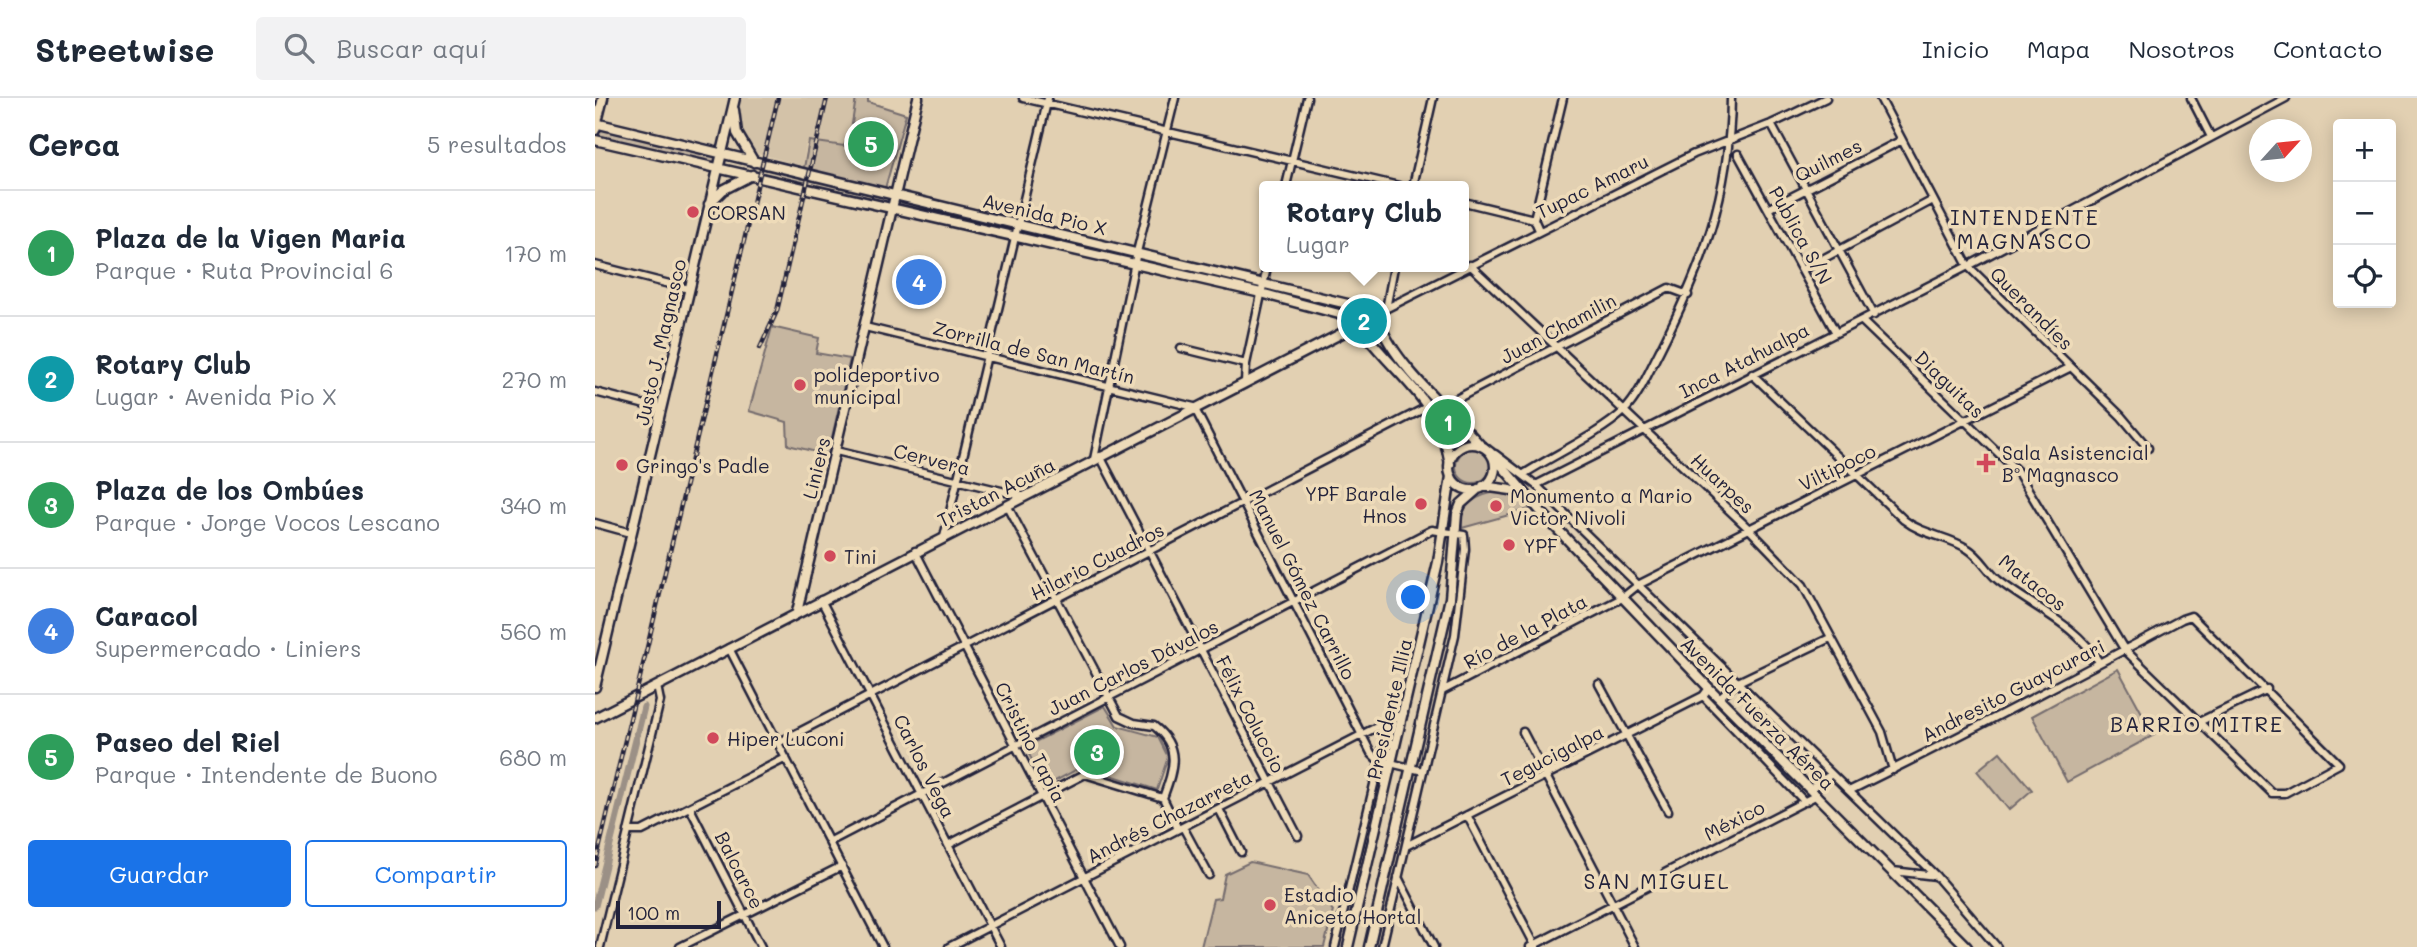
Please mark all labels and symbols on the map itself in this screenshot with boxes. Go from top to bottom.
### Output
pin: 5 [848,118,894,170]
north arrow [2249,119,2312,182]
street label: Quilmes [1790,133,1866,187]
street label: Tupac Amaru [1532,148,1652,224]
street label: Publica S/N [1764,181,1838,289]
street label: Avenida Pio X [980,188,1110,240]
place label: CORSAN [707,200,786,225]
district label: INTENDENTE MAGNASCO [1950,203,2100,254]
marker: CORSAN [685,204,701,220]
street label: Justo J. Magnasco [629,256,691,428]
pin: 4 [896,256,942,308]
street label: Querandíes [1985,261,2079,355]
street label: Juan Chamilin [1496,287,1620,369]
pin: 2 [1341,295,1387,347]
street label: Zorrilla de San Martín [931,315,1137,389]
street label: Inca Atahualpa [1675,317,1813,403]
street label: Diaguitas [1910,345,1990,423]
place label: polideportivo municipal [814,362,939,409]
marker: polideportivo municipal [792,377,808,393]
pin: 1 [1425,396,1471,448]
street label: Liniers [796,435,836,501]
street label: Cervera [891,437,973,481]
street label: Viltipoco [1794,438,1880,496]
place label: Sala Asistencial Bº Magnasco [2002,440,2149,487]
street label: Huarpes [1686,447,1760,519]
street label: Tristan Acuña [933,452,1059,532]
place label: Gringo's Padle [636,453,770,478]
marker: Sala Asistencial Bº Magnasco [1976,453,1996,473]
marker: Gringo's Padle [614,457,630,473]
place label: YPF Barale Hnos [1305,481,1407,528]
place label: Monumento a Mario Victor Nivoli [1510,483,1692,530]
street label: Manuel Gómez Carrillo [1244,485,1362,683]
marker: YPF Barale Hnos [1413,496,1429,512]
marker: Monumento a Mario Victor Nivoli [1488,498,1504,514]
street label: Hilario Cuadros [1026,517,1168,605]
place label: YPF [1523,533,1558,558]
marker: YPF [1501,537,1517,553]
place label: Tini [844,544,877,569]
marker: Tini [822,548,838,564]
street label: Matacos [1994,548,2072,616]
your location [1396,580,1430,614]
street label: Río de la Plata [1459,588,1591,674]
street label: Juan Carlos Dávalos [1044,613,1222,721]
street label: Avenida Fuerza Aérea [1676,631,1840,795]
street label: Andresito Guaycurari [1917,633,2109,747]
street label: Presidente Illia [1361,636,1417,782]
street label: Félix Coluccio [1211,651,1291,777]
street label: Cristino Tapia [990,678,1072,806]
street label: Carlos Vega [888,710,962,822]
district label: BARRIO MITRE [2110,710,2284,737]
street label: Tegucigalpa [1496,718,1608,792]
place label: Hiper Luconi [727,726,845,751]
pin: 3 [1074,726,1120,778]
marker: Hiper Luconi [705,730,721,746]
street label: Andrés Chazarreta [1082,763,1256,869]
street label: México [1699,794,1769,846]
street label: Balcarce [710,827,770,913]
district label: SAN MIGUEL [1583,867,1731,894]
place label: Estadio Aniceto Hortal [1284,882,1421,929]
marker: Estadio Aniceto Hortal [1262,897,1278,913]
scale bar [616,898,721,930]

